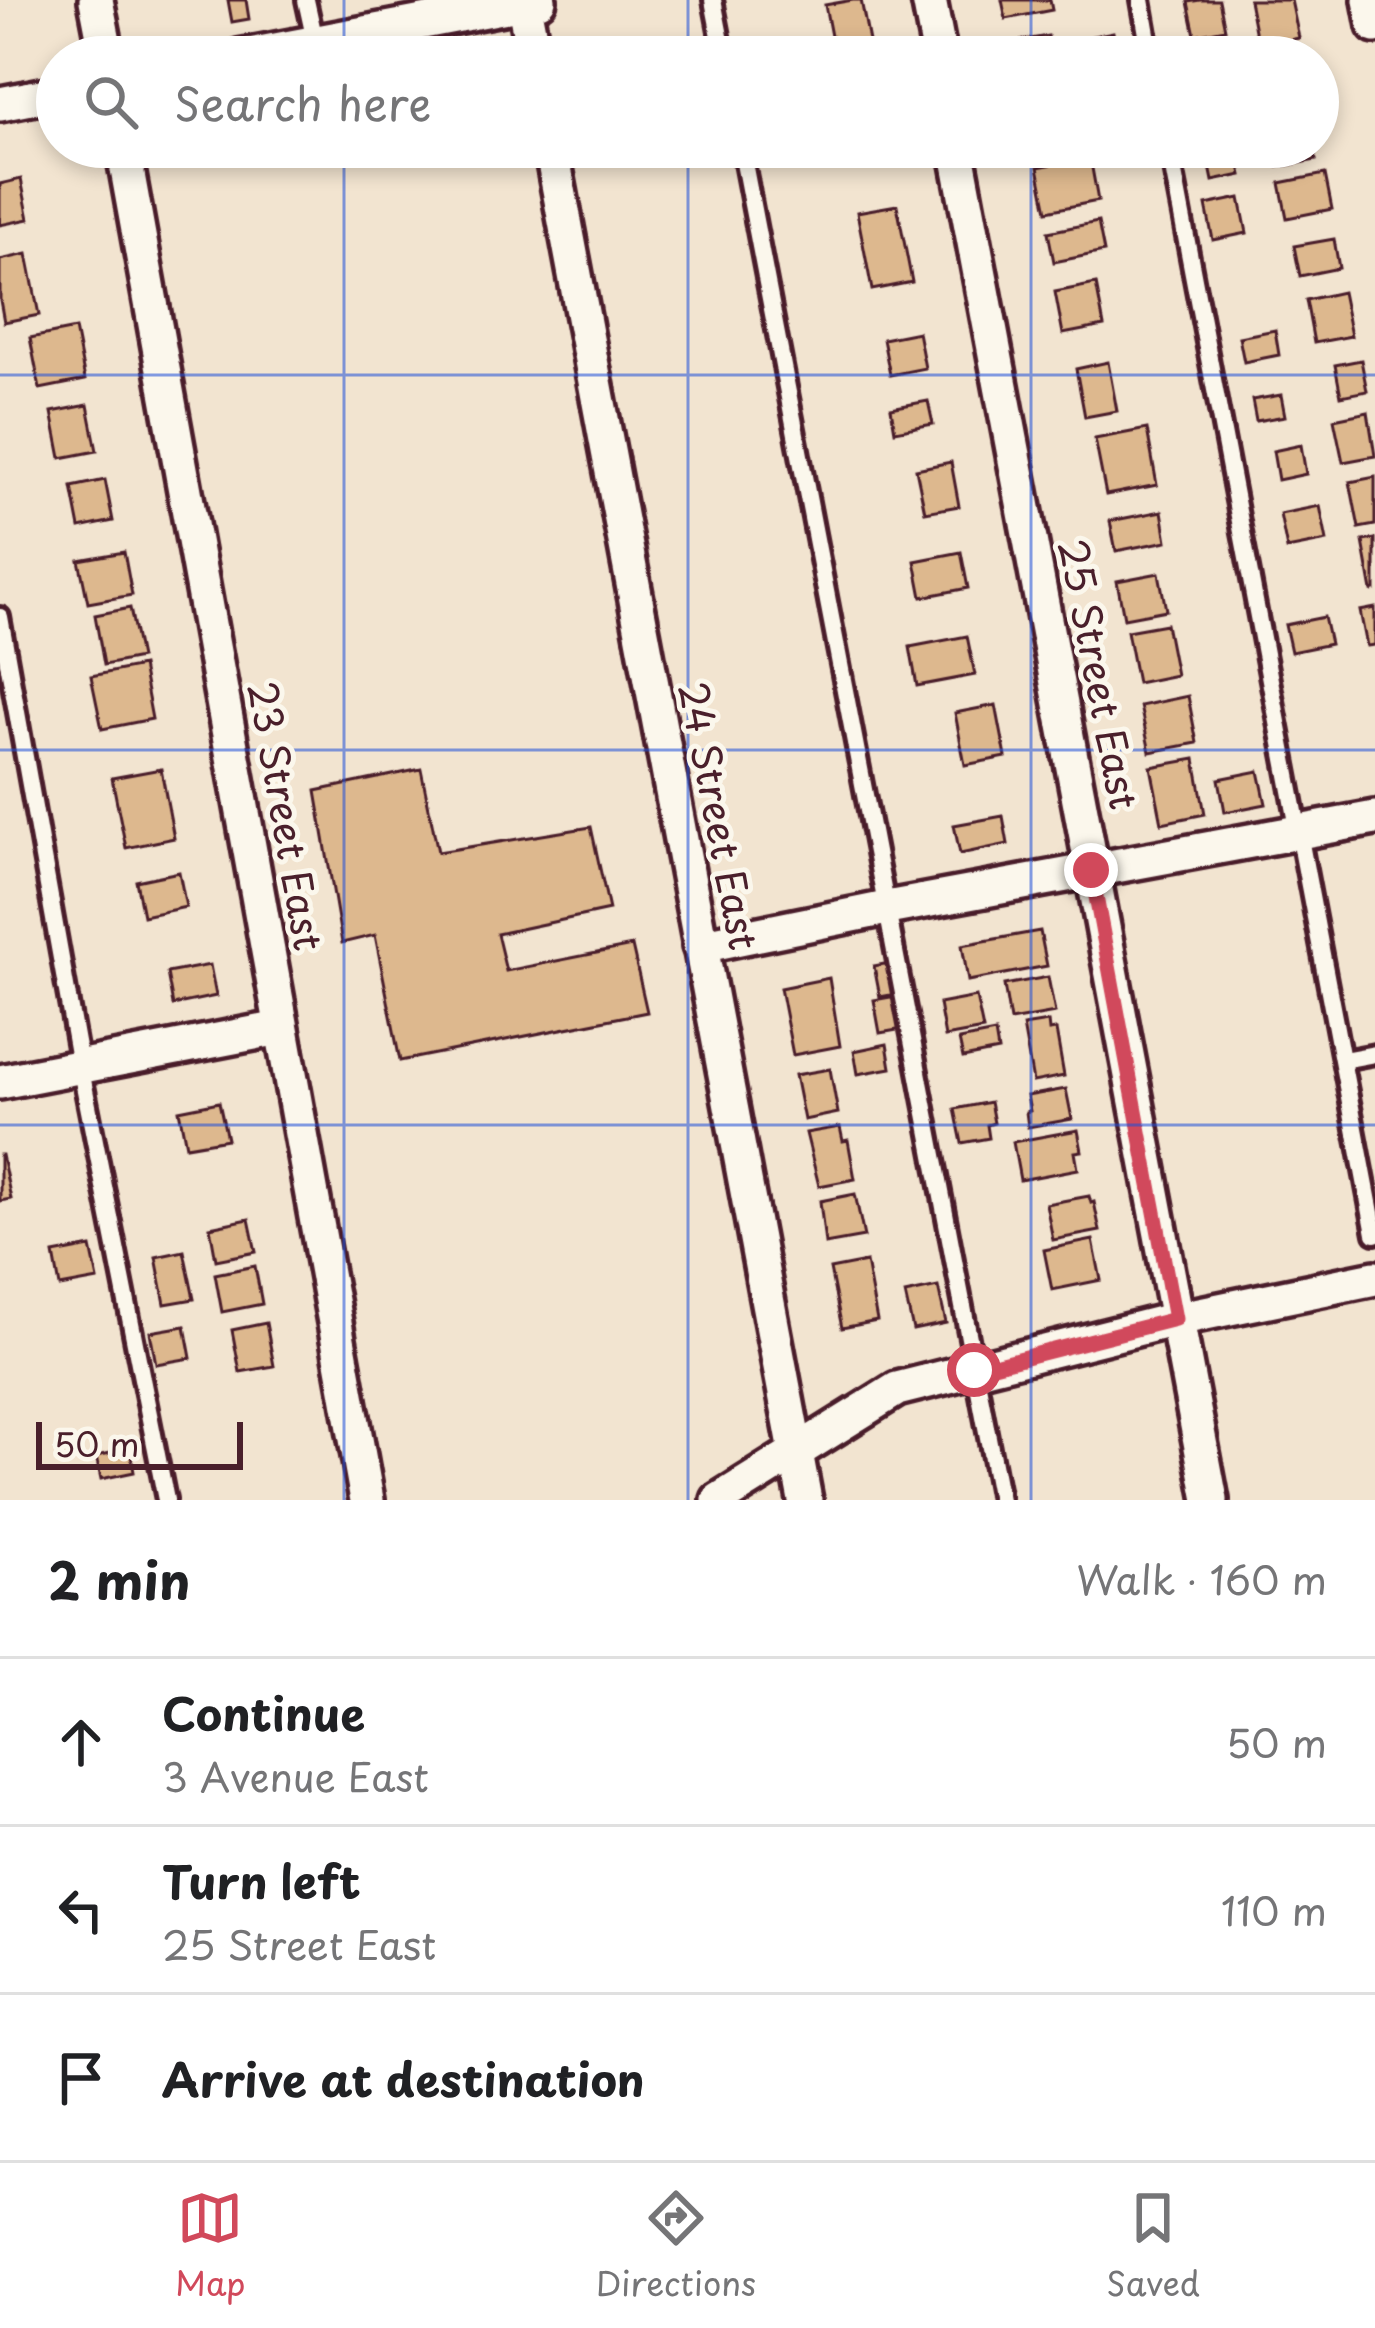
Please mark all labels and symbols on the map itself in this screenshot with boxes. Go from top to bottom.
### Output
street label: 25 Street East [1045,533,1156,814]
street label: 23 Street East [235,676,340,955]
street label: 24 Street East [666,677,775,955]
route end [1064,843,1118,897]
route start [947,1343,1001,1397]
scale bar [36,1416,243,1469]

